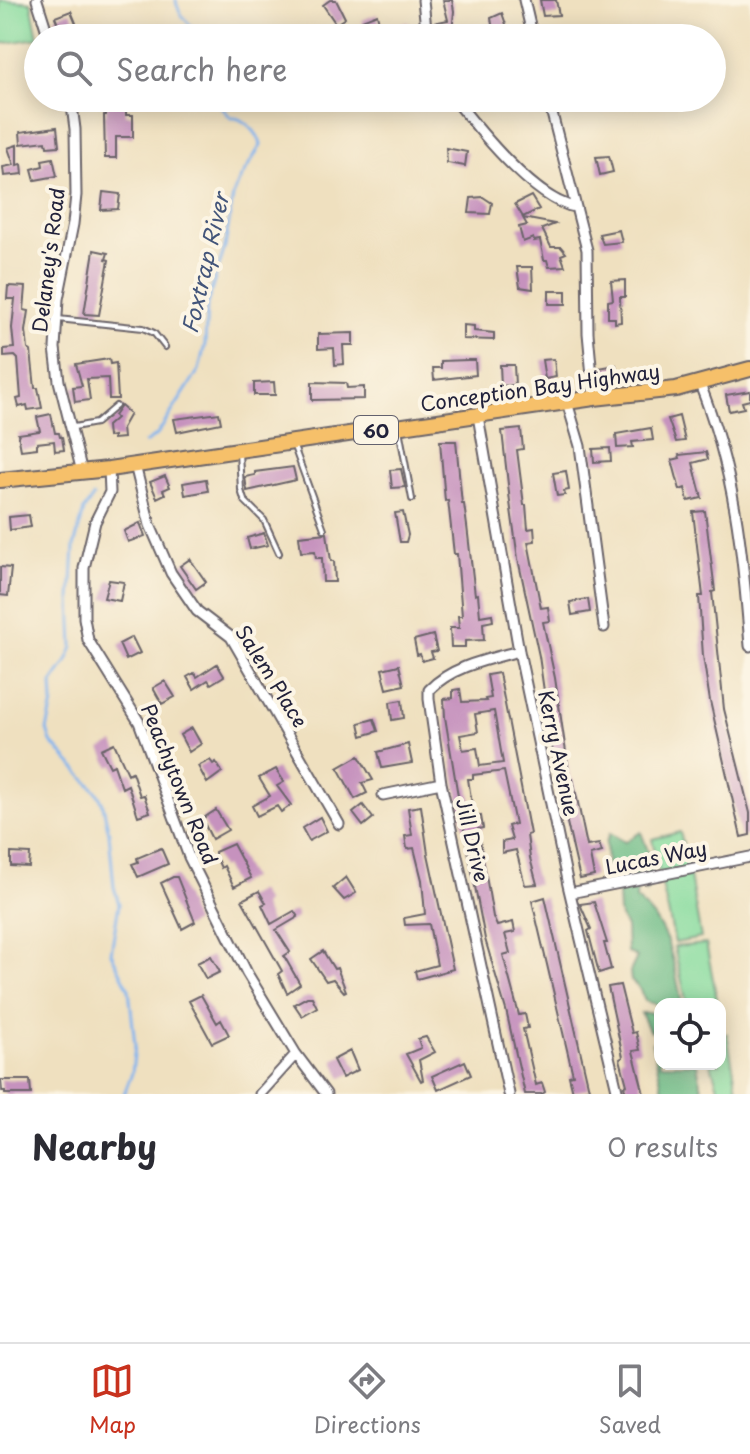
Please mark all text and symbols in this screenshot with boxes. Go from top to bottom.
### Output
search box [24,24,726,112]
icon: search [52,46,96,90]
text: Search here [116,46,288,91]
street label: Delaney's Road [24,186,72,334]
water label: Foxtrap River [172,186,237,336]
street label: Conception Bay Highway [418,355,662,419]
road number: 60 [354,416,398,444]
street label: Salem Place [229,619,315,733]
street label: Kerry Avenue [531,687,587,819]
street label: Peachytown Road [134,699,226,869]
street label: Jill Drive [449,795,497,885]
street label: Lucas Way [603,832,709,882]
map controls [654,998,726,1070]
button: locate [654,998,726,1070]
text: Nearby [32,1120,157,1172]
text: 0 results [607,1127,718,1166]
tab: Map [89,1359,136,1440]
tab: Directions [314,1359,421,1440]
tab: Saved [599,1359,661,1440]

